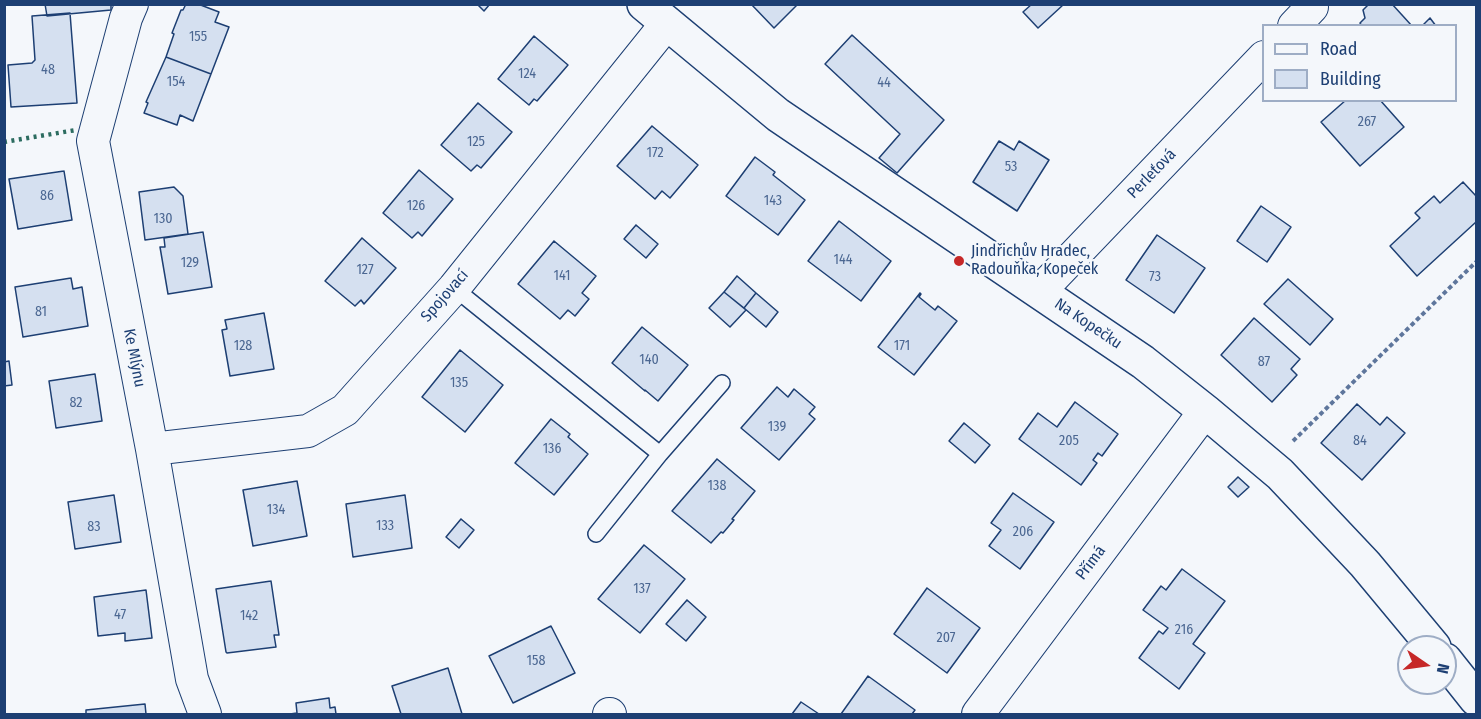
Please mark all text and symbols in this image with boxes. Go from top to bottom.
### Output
legend [1262,24,1457,102]
house number: 155 [189,29,207,45]
text: Road [1320,38,1357,60]
house number: 48 [41,62,55,78]
house number: 124 [518,66,536,82]
text: Building [1320,68,1381,90]
house number: 154 [167,74,185,90]
house number: 44 [877,75,891,91]
house number: 267 [1358,114,1376,130]
house number: 125 [467,134,485,150]
house number: 172 [646,145,664,161]
street label: Perleťová [1124,145,1180,203]
house number: 53 [1005,159,1017,175]
house number: 86 [40,188,54,204]
house number: 143 [764,193,782,209]
house number: 126 [407,198,425,214]
house number: 130 [153,211,173,227]
place label: Jindřichův Hradec, Radouňka, Kopeček [971,242,1098,280]
house number: 144 [833,252,853,268]
marker: Jindřichův Hradec, Radouňka, Kopeček [952,254,966,268]
house number: 129 [181,255,199,271]
house number: 127 [356,262,374,278]
street label: Spojovací [417,266,473,326]
house number: 141 [554,268,570,284]
house number: 73 [1149,269,1161,285]
street label: Na Kopečku [1051,295,1125,353]
house number: 81 [35,304,47,320]
street label: Ke Mlýnu [119,327,149,389]
house number: 128 [234,338,252,354]
house number: 171 [894,338,910,354]
house number: 140 [639,352,659,368]
house number: 87 [1258,354,1270,370]
house number: 135 [450,375,468,391]
house number: 82 [69,395,83,411]
house number: 139 [768,419,786,435]
house number: 205 [1059,433,1079,449]
house number: 84 [1353,433,1367,449]
house number: 136 [543,441,561,457]
house number: 138 [708,478,726,494]
house number: 134 [267,502,285,518]
house number: 133 [376,518,394,534]
house number: 83 [87,519,101,535]
house number: 206 [1013,524,1033,540]
street label: Přímá [1072,542,1110,584]
house number: 137 [633,581,651,597]
house number: 47 [114,607,126,623]
house number: 142 [240,608,258,624]
house number: 216 [1175,622,1193,638]
house number: 207 [937,630,955,646]
north arrow [1397,635,1457,695]
house number: 158 [527,653,545,669]
text: N [1433,662,1453,676]

